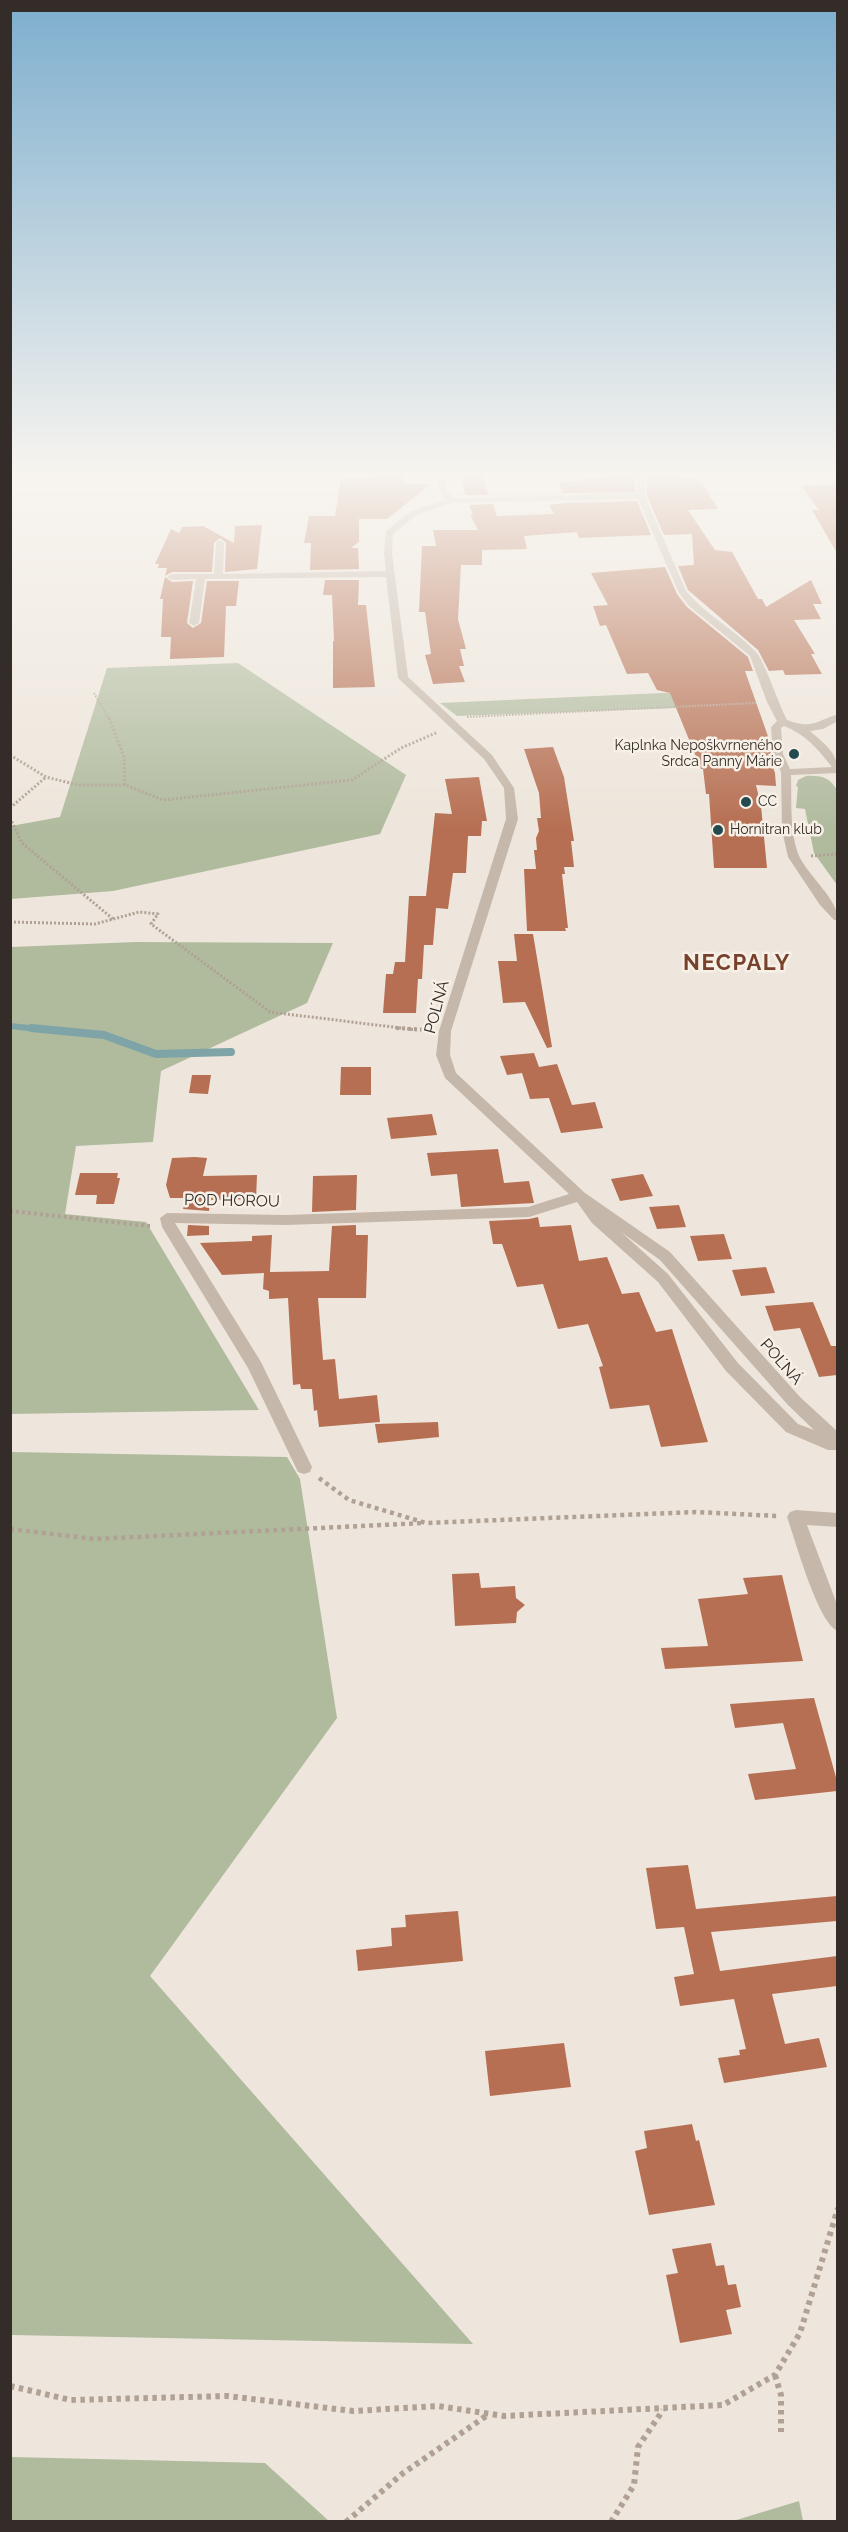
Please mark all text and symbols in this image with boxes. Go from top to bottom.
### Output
place label: Kaplnka Nepoškvrneného Srdca Panny Márie [614,738,782,770]
marker: Kaplnka Nepoškvrneného Srdca Panny Márie [787,747,801,761]
place label: CC [758,794,777,810]
marker: CC [739,795,753,809]
place label: Hornitran klub [730,822,822,838]
marker: Hornitran klub [711,823,725,837]
district label: NECPALY [683,950,791,976]
street label: POĽNÁ [421,978,453,1036]
street label: POD HOROU [184,1191,280,1211]
street label: POĽNÁ [756,1335,806,1389]

